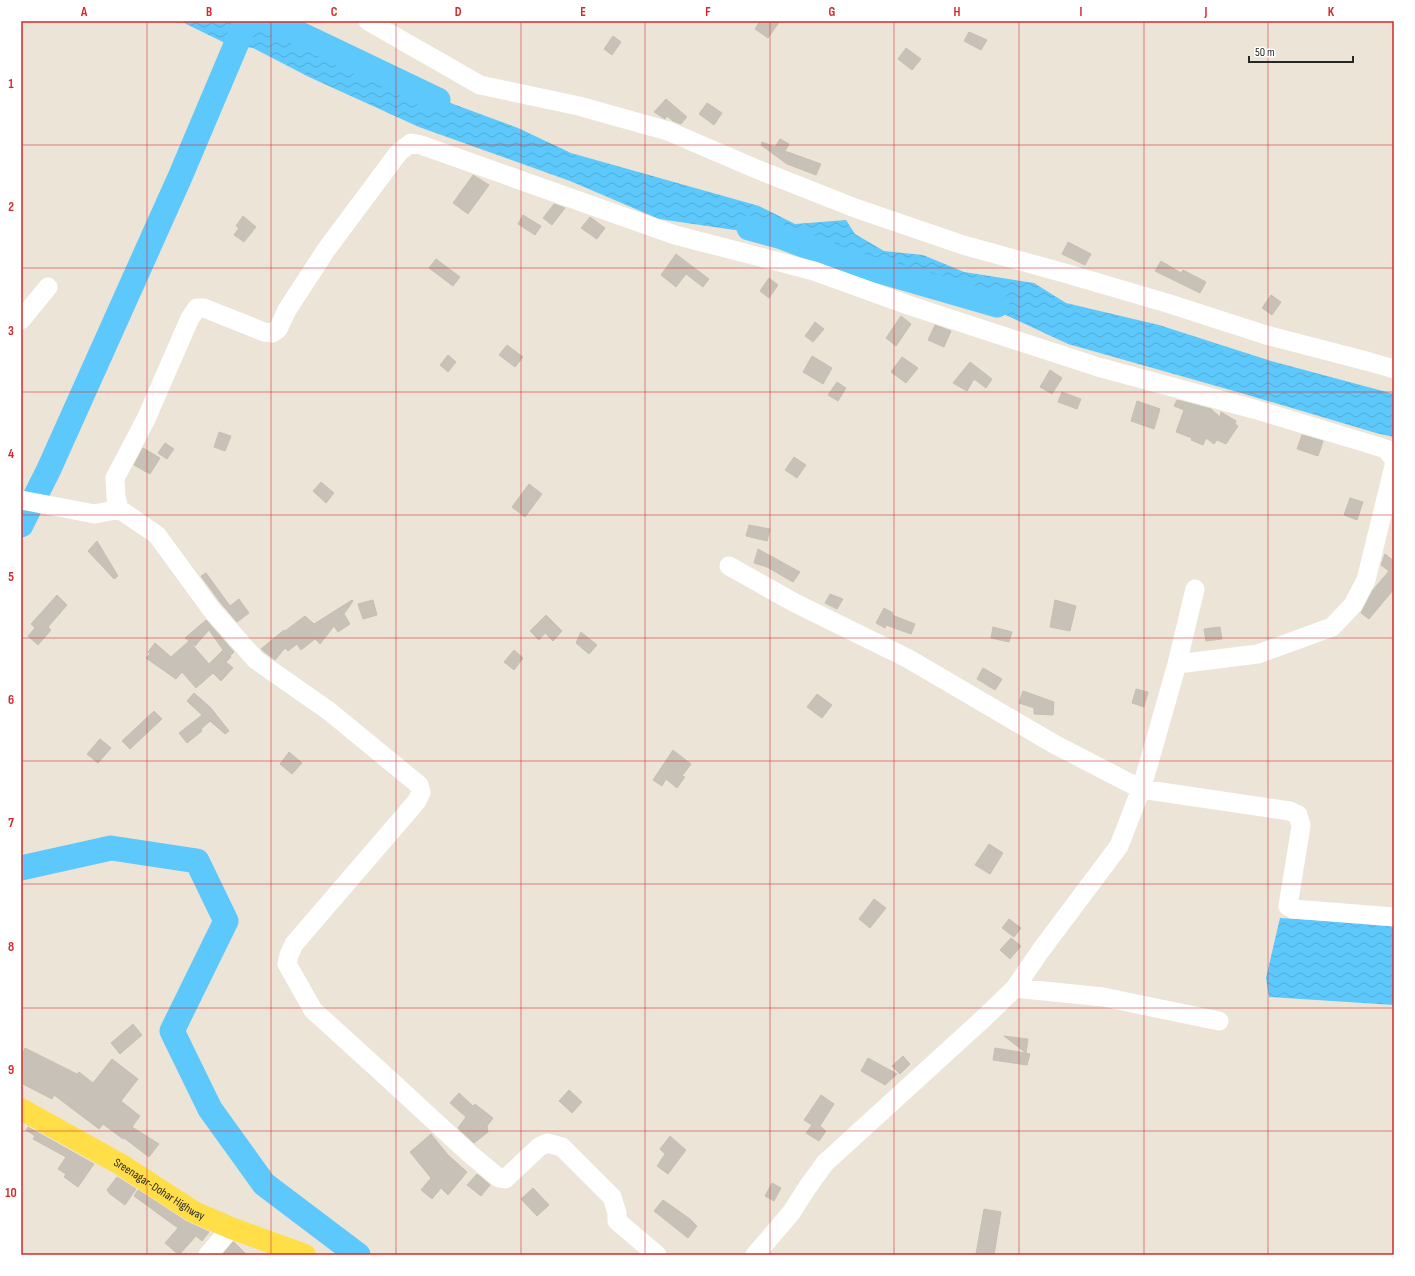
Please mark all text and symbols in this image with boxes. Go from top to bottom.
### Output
text: A [80,4,88,20]
text: B [206,4,212,20]
text: C [331,4,338,20]
text: D [455,4,462,20]
text: E [580,4,586,20]
text: F [705,4,711,20]
text: G [829,4,836,20]
text: H [954,4,961,20]
text: I [1080,4,1083,20]
text: J [1204,4,1208,20]
text: K [1328,4,1335,20]
scale bar [1249,38,1353,64]
text: 50 m [1255,45,1275,60]
text: 1 [8,76,14,92]
text: 2 [8,199,14,215]
text: 3 [8,323,14,339]
text: 4 [8,446,14,462]
text: 5 [8,569,14,585]
text: 6 [8,692,14,708]
text: 7 [8,815,14,831]
text: 8 [8,939,14,955]
text: 9 [8,1062,14,1078]
street label: Sreenagar-Dohar Highway [111,1155,207,1223]
text: 10 [5,1185,17,1201]

